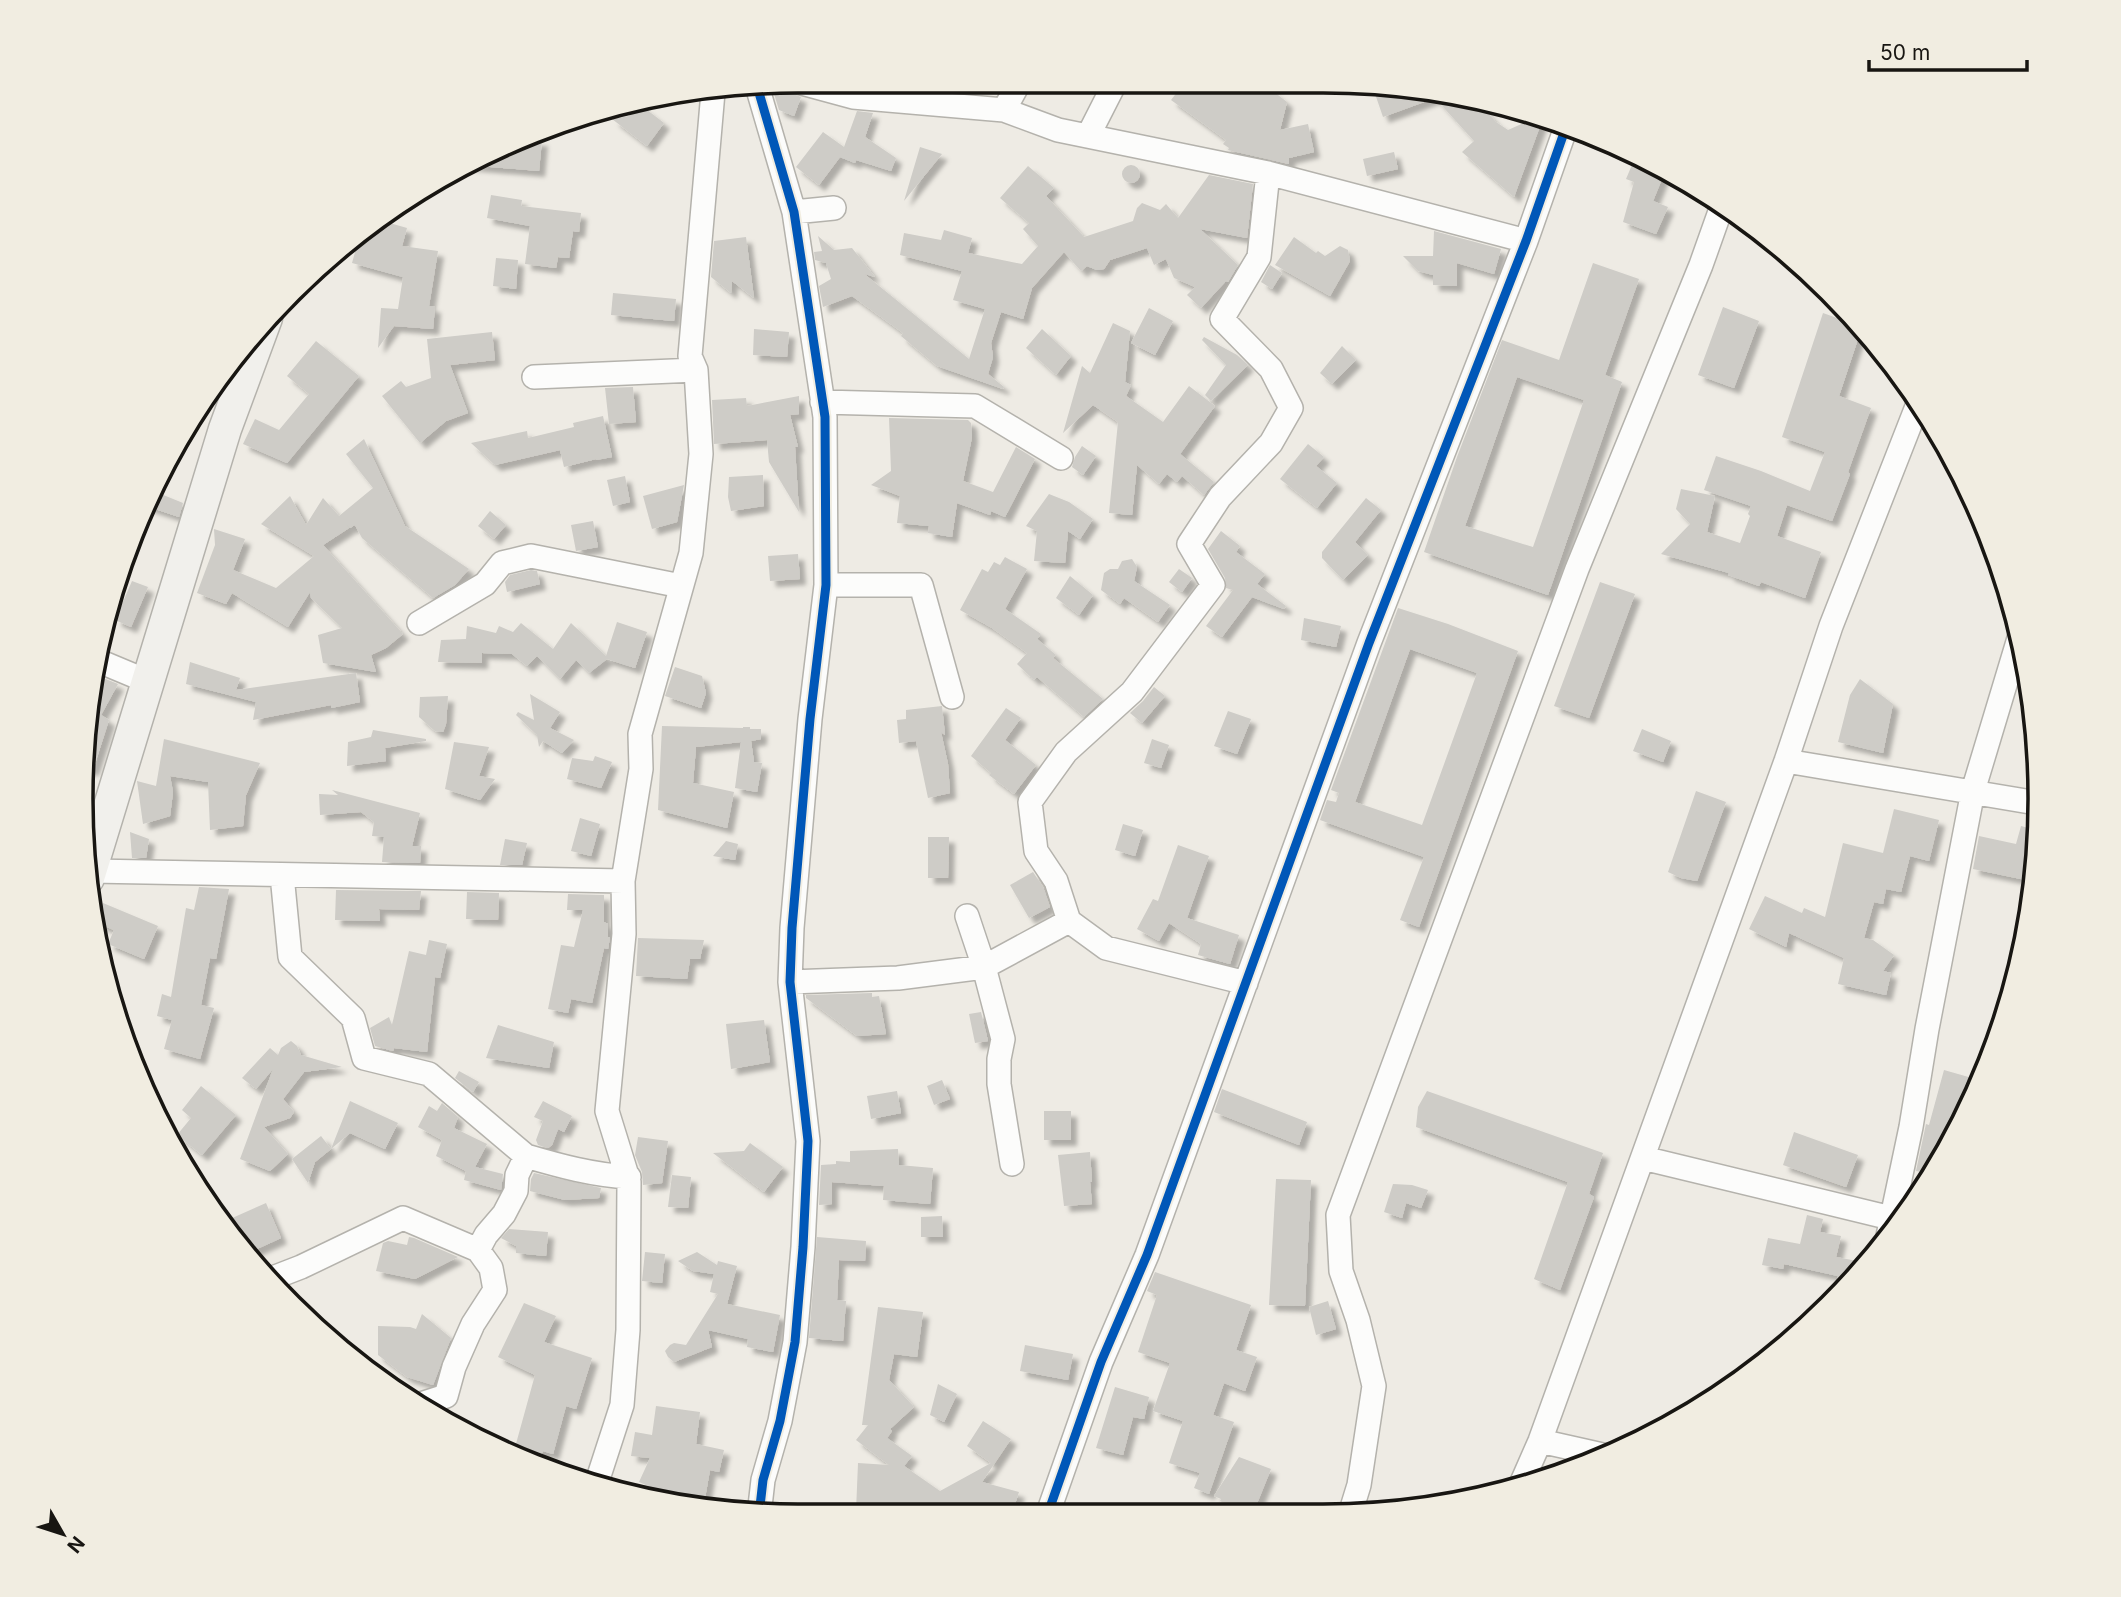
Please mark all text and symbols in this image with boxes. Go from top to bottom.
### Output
scale bar [1869,28,2026,72]
text: 50 m [1880,40,1930,65]
north arrow [28,1499,98,1569]
text: N [62,1532,89,1557]

